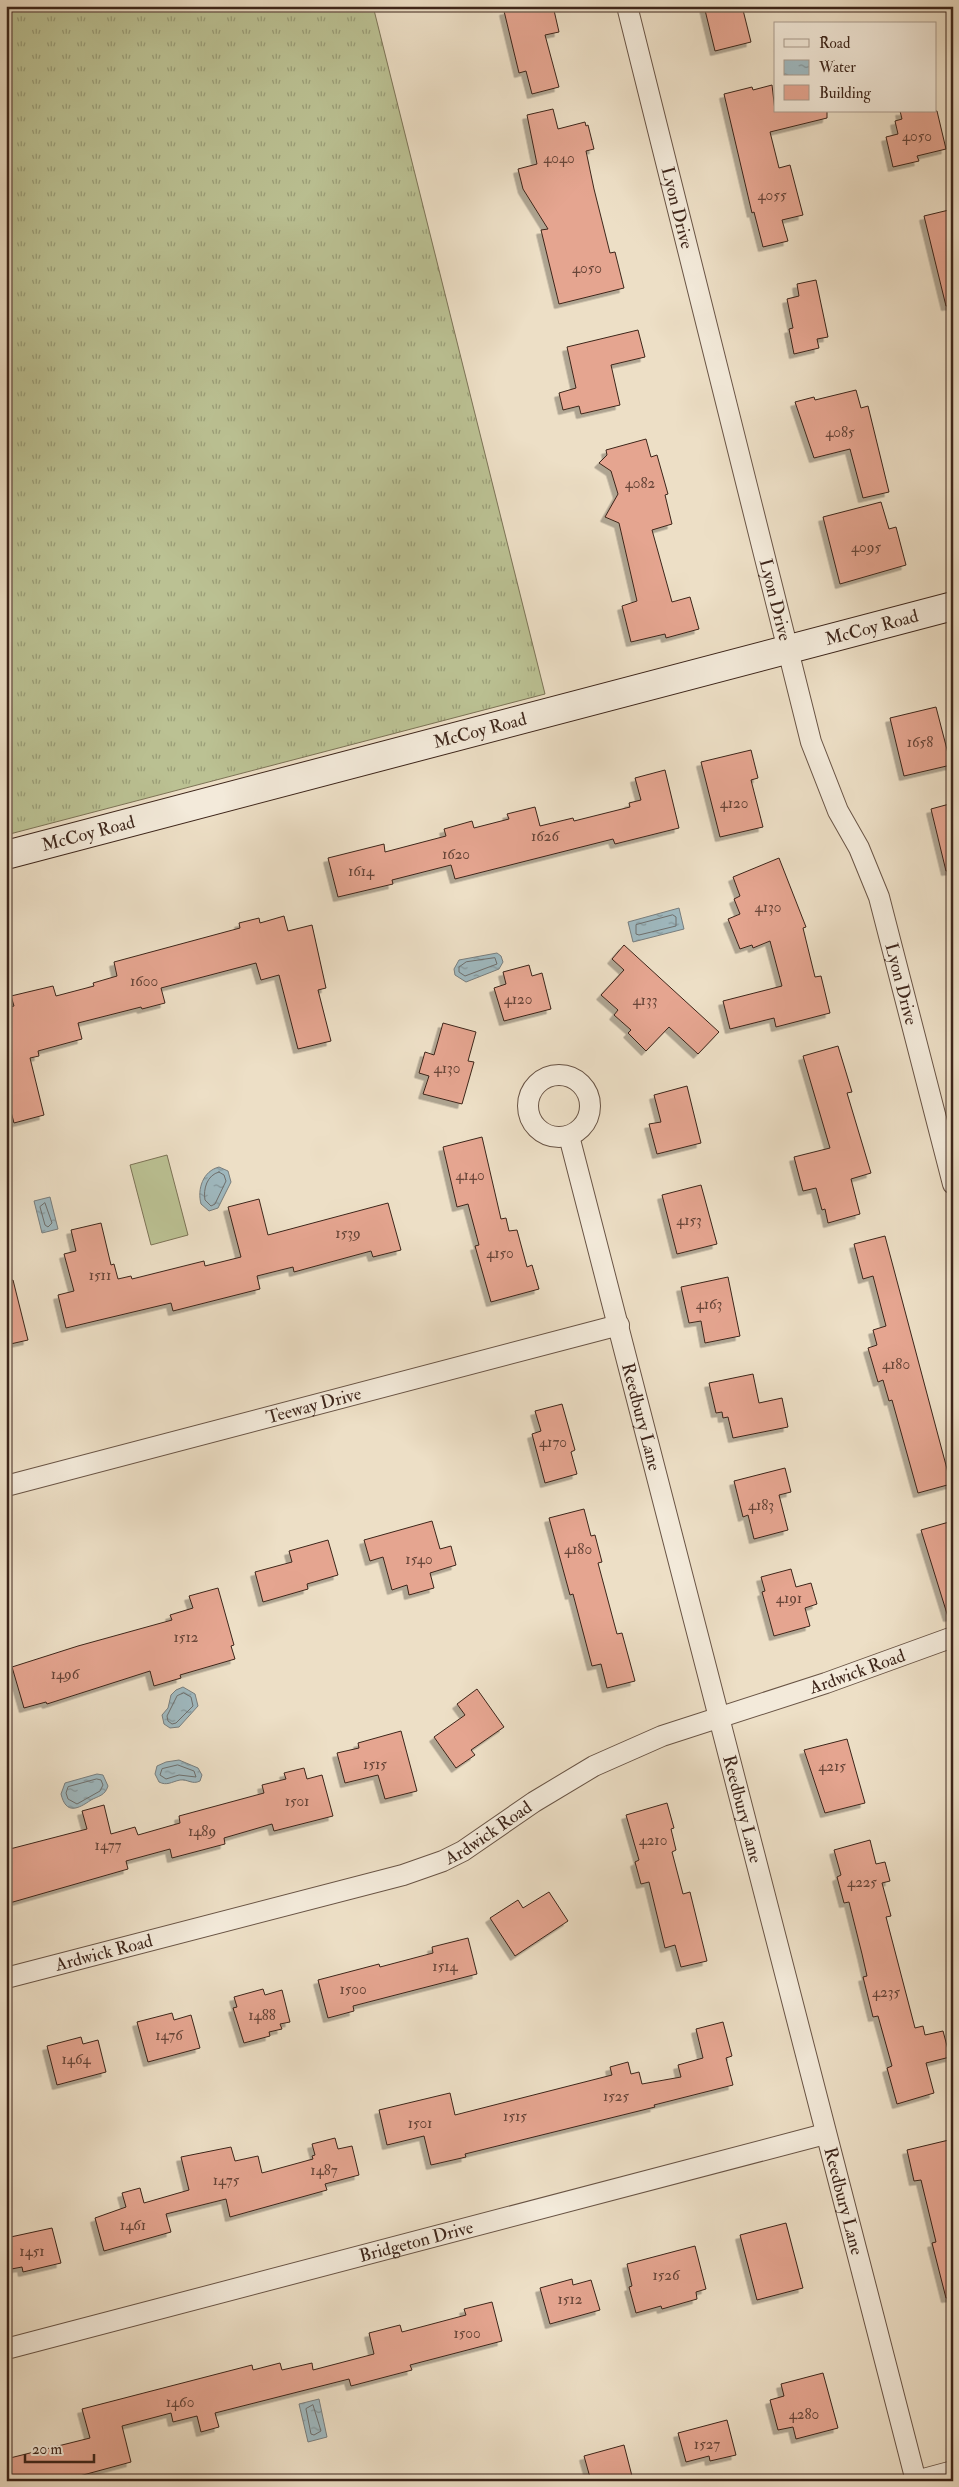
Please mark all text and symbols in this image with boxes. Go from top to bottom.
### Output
legend [774,22,936,112]
text: Road [819,34,851,53]
text: Water [818,58,856,77]
text: Building [819,84,871,103]
house number: 4050 [902,127,932,146]
house number: 4040 [543,149,575,168]
street label: Lyon Drive [656,164,698,252]
house number: 4055 [758,186,787,205]
house number: 4050 [572,259,602,278]
house number: 4085 [825,423,855,442]
house number: 4082 [625,474,656,493]
house number: 4095 [851,538,881,557]
street label: Lyon Drive [754,556,796,644]
street label: McCoy Road [823,605,921,651]
street label: McCoy Road [431,708,529,754]
house number: 1658 [907,733,933,752]
house number: 4120 [720,794,748,813]
street label: McCoy Road [39,811,138,857]
house number: 1626 [531,827,560,846]
house number: 1620 [442,845,470,864]
house number: 1614 [348,862,375,881]
house number: 4130 [755,898,781,917]
street label: Lyon Drive [879,941,923,1028]
house number: 1600 [130,972,158,991]
house number: 4120 [504,990,532,1009]
house number: 4133 [633,991,657,1010]
house number: 4130 [434,1059,460,1078]
house number: 4140 [455,1166,485,1185]
house number: 4153 [676,1211,702,1230]
house number: 1539 [335,1224,361,1243]
house number: 4150 [486,1244,514,1263]
house number: 1511 [89,1266,111,1285]
house number: 4163 [696,1295,722,1314]
house number: 4180 [882,1355,910,1374]
street label: Reedbury Lane [616,1361,666,1474]
street label: Teeway Drive [264,1382,364,1429]
house number: 4170 [539,1433,567,1452]
house number: 4183 [748,1496,774,1515]
house number: 4180 [564,1540,592,1559]
house number: 1540 [405,1550,433,1569]
house number: 4191 [776,1589,802,1608]
house number: 1512 [174,1628,199,1647]
street label: Ardwick Road [806,1644,908,1700]
house number: 1496 [51,1665,81,1684]
street label: Reedbury Lane [717,1753,767,1866]
house number: 1515 [363,1755,387,1774]
house number: 4215 [818,1757,846,1776]
house number: 1501 [285,1792,309,1811]
street label: Ardwick Road [440,1796,537,1871]
house number: 1489 [188,1822,216,1841]
house number: 4210 [639,1831,667,1850]
house number: 1477 [95,1836,122,1855]
house number: 4225 [847,1873,877,1892]
street label: Ardwick Road [52,1929,155,1977]
house number: 1514 [432,1957,459,1976]
house number: 1500 [339,1980,367,1999]
house number: 4235 [872,1983,900,2002]
house number: 1488 [248,2006,276,2025]
house number: 1476 [155,2026,184,2045]
house number: 1464 [61,2050,91,2069]
house number: 1525 [603,2087,629,2106]
house number: 1515 [503,2107,527,2126]
house number: 1501 [408,2114,432,2133]
street label: Reedbury Lane [818,2145,868,2258]
house number: 1487 [310,2161,338,2180]
house number: 1475 [213,2171,240,2190]
house number: 1461 [120,2216,146,2235]
street label: Bridgeton Drive [357,2216,476,2268]
house number: 1451 [19,2242,45,2261]
house number: 1526 [652,2266,681,2285]
house number: 1512 [558,2290,583,2309]
house number: 1500 [453,2324,481,2343]
house number: 1460 [166,2393,194,2412]
house number: 4280 [789,2405,819,2424]
scale bar [25,2432,94,2464]
house number: 1527 [694,2435,720,2454]
text: 20 m [32,2440,62,2459]

